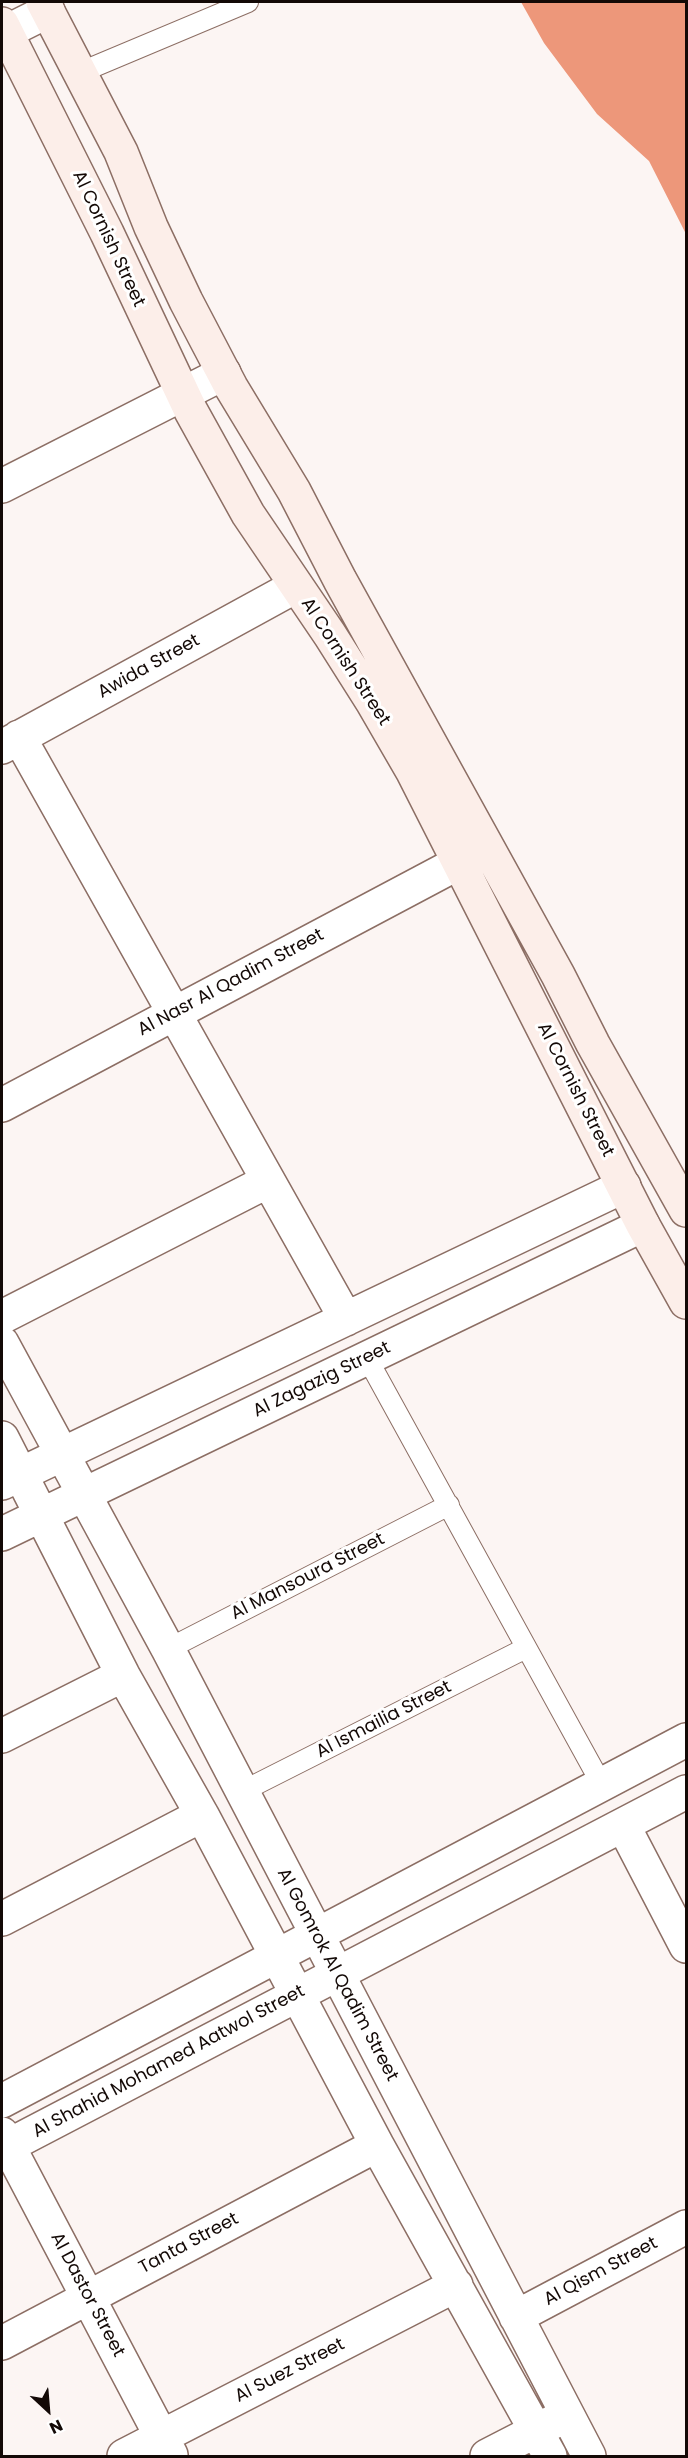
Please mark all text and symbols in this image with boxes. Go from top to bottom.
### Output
street label: Al Cornish Street [67,167,149,311]
street label: Al Cornish Street [296,594,394,730]
street label: Awida Street [94,630,204,704]
street label: Al Nasr Al Qadim Street [134,925,328,1041]
street label: Al Cornish Street [532,1019,618,1161]
street label: Al Zagazig Street [250,1337,394,1423]
street label: Al Mansoura Street [228,1529,388,1625]
street label: Al Ismailia Street [313,1677,455,1763]
street label: Al Gomrok Al Qadim Street [272,1865,402,2085]
street label: Al Shahid Mohamed Aatwol Street [29,1981,309,2143]
street label: Tanta Street [136,2209,242,2279]
street label: Al Dastor Street [45,2229,129,2361]
street label: Al Qism Street [541,2233,661,2311]
street label: Al Suez Street [231,2334,349,2408]
north arrow [18,2380,78,2440]
text: N [46,2414,67,2440]

